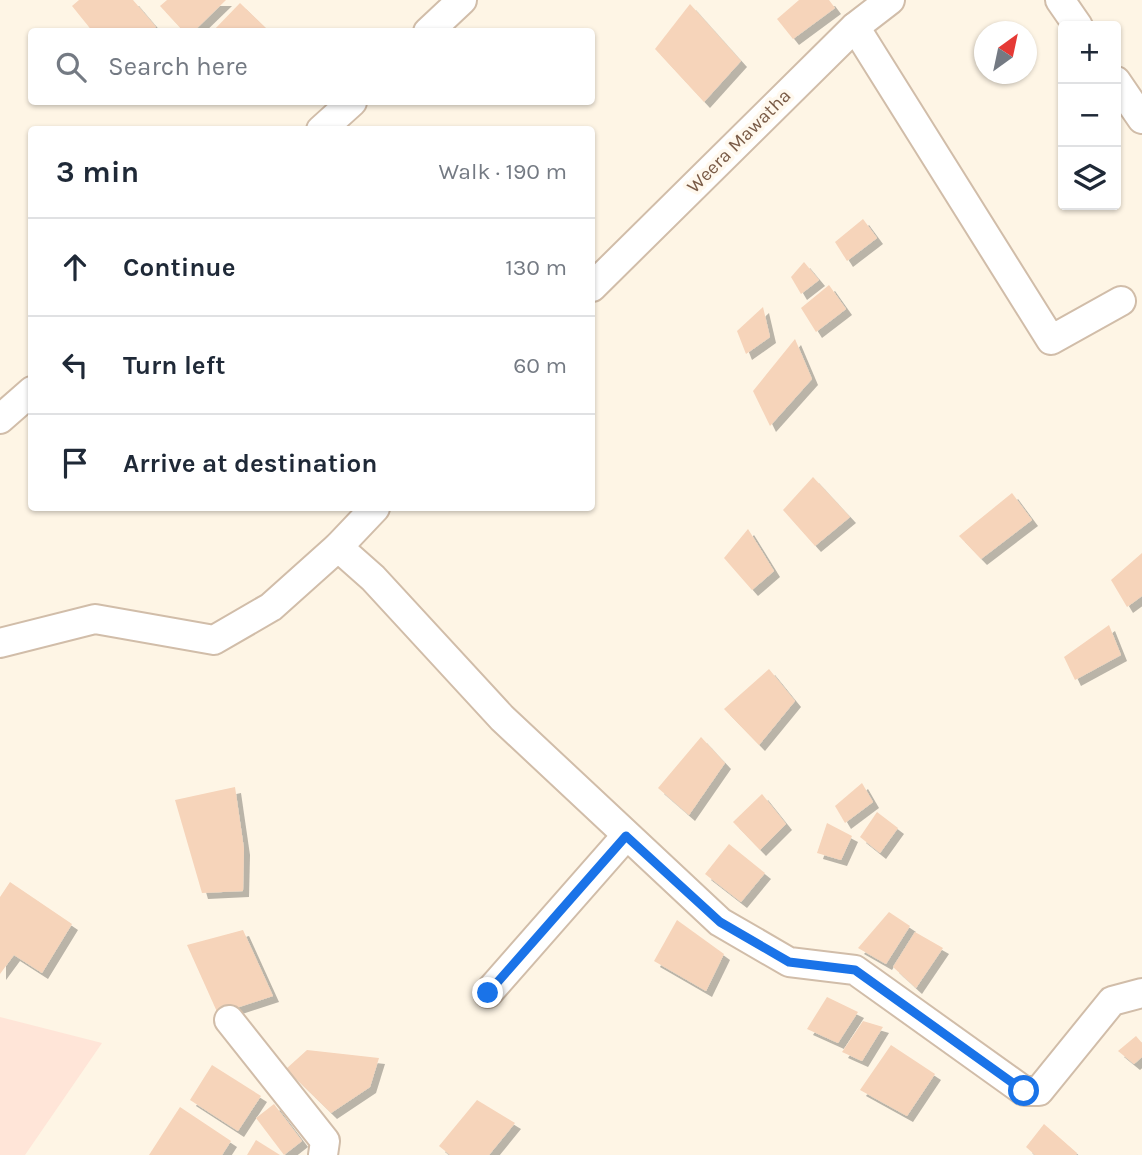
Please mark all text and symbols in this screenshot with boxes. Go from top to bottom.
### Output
north arrow [974,21,1037,84]
map controls [1058,21,1121,210]
button: + [1058,21,1121,84]
search box [28,28,595,105]
icon: search [52,48,90,86]
text: Search here [108,51,248,82]
button: − [1058,84,1121,147]
street label: Weera Mawatha [683,85,795,197]
button: layers [1058,147,1121,210]
text: 3 min [56,154,139,190]
text: Walk · 190 m [439,158,567,185]
icon: ahead [56,248,94,286]
text: Continue [123,252,235,283]
text: 130 m [505,254,567,281]
icon: left [56,346,94,384]
text: Turn left [123,350,225,381]
text: 60 m [513,352,567,379]
icon: arrive [56,444,94,482]
text: Arrive at destination [123,448,377,479]
route end [472,977,503,1008]
route start [1008,1075,1039,1106]

